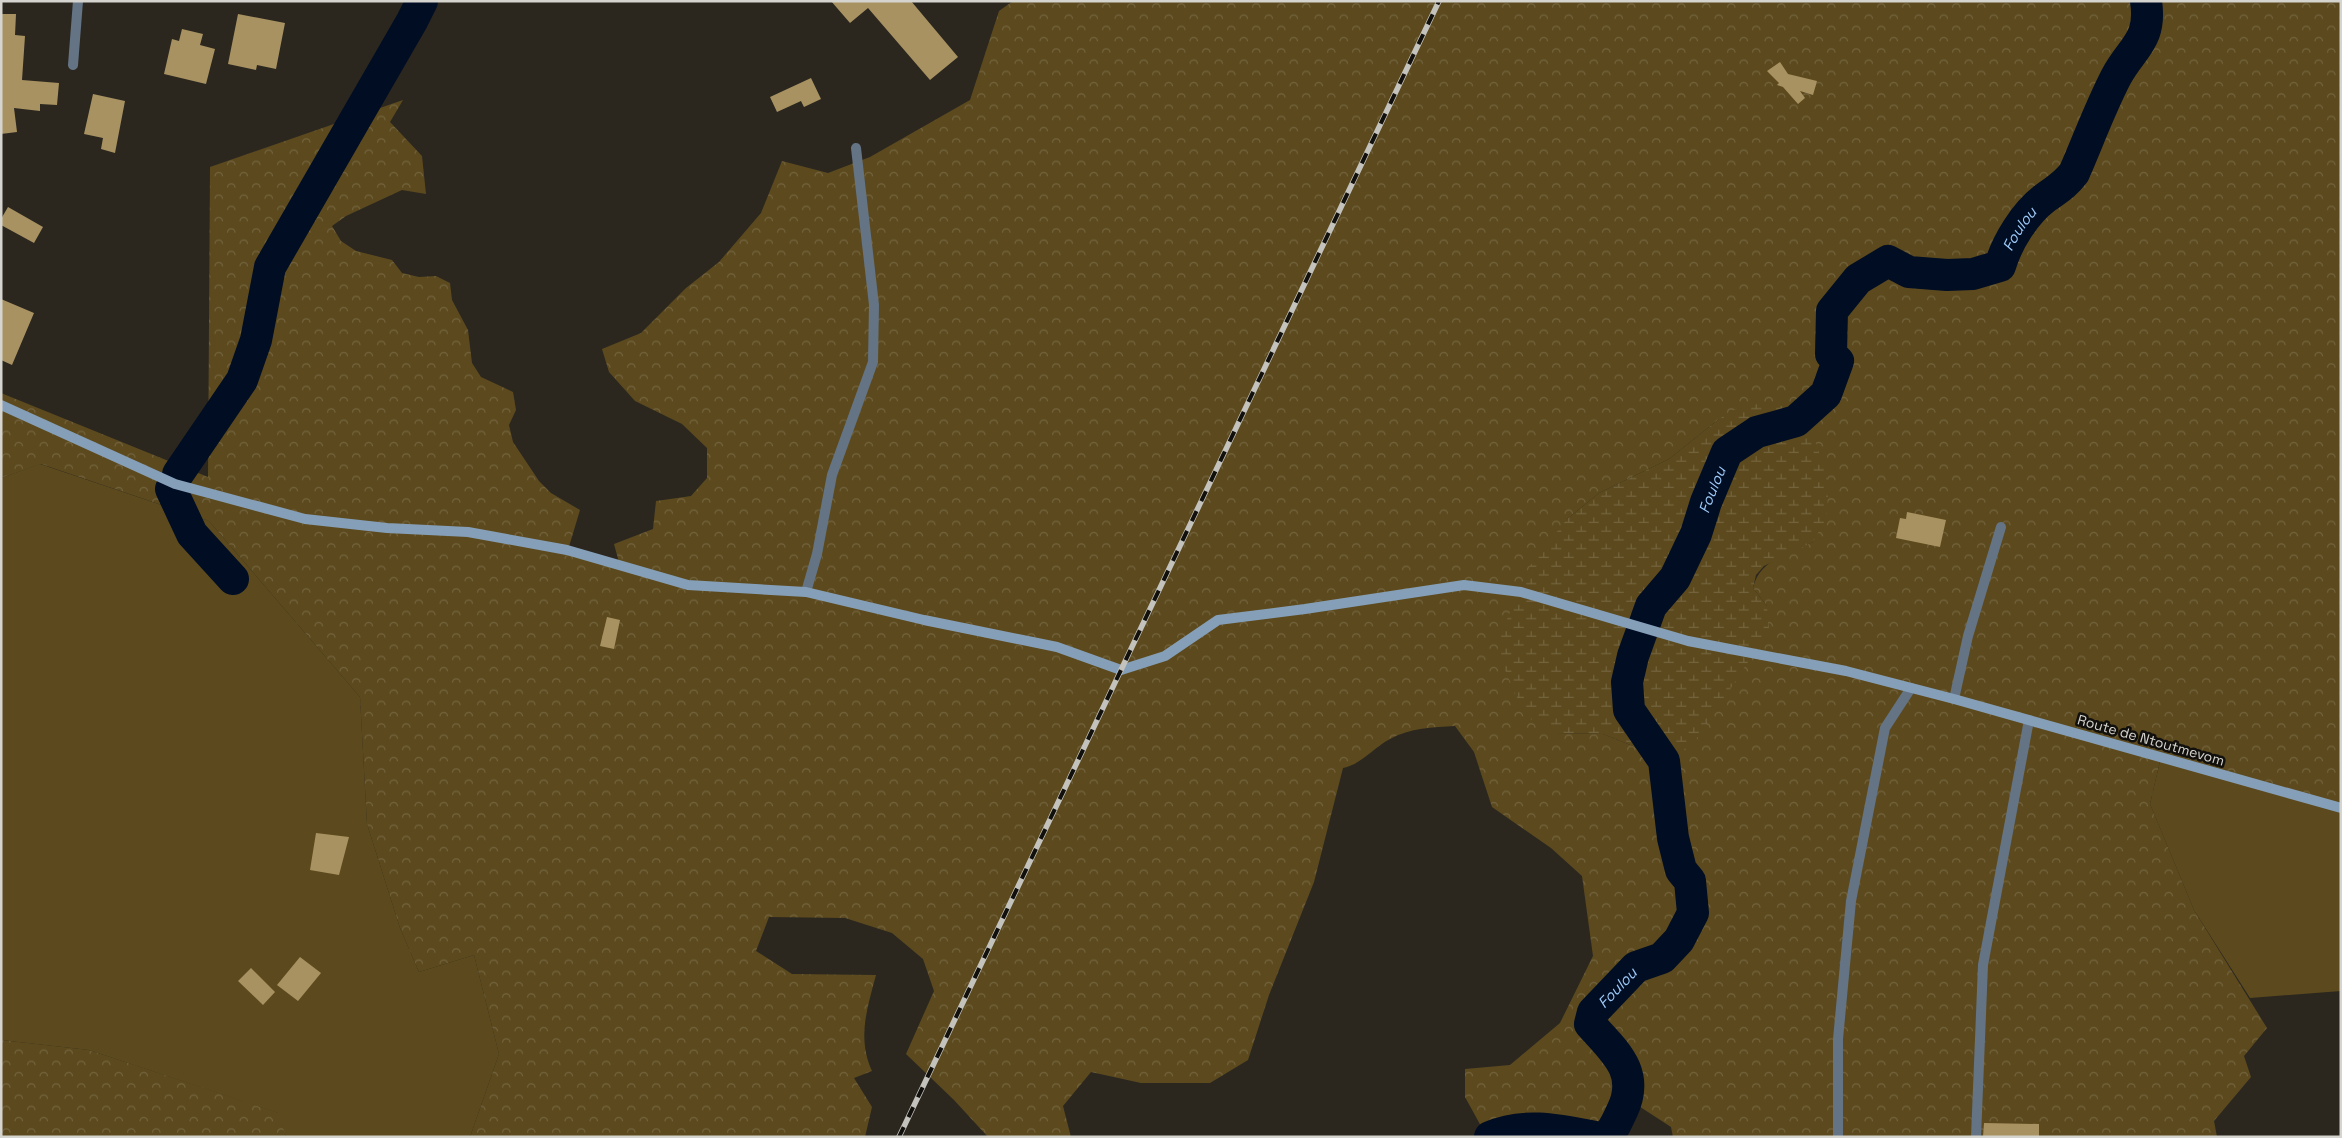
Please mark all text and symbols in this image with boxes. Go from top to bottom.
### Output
water label: Foulou [1998,202,2041,254]
water label: Foulou [1694,463,1730,515]
street label: Route de Ntoutmevom [2075,710,2227,770]
water label: Foulou [1593,963,1641,1011]

